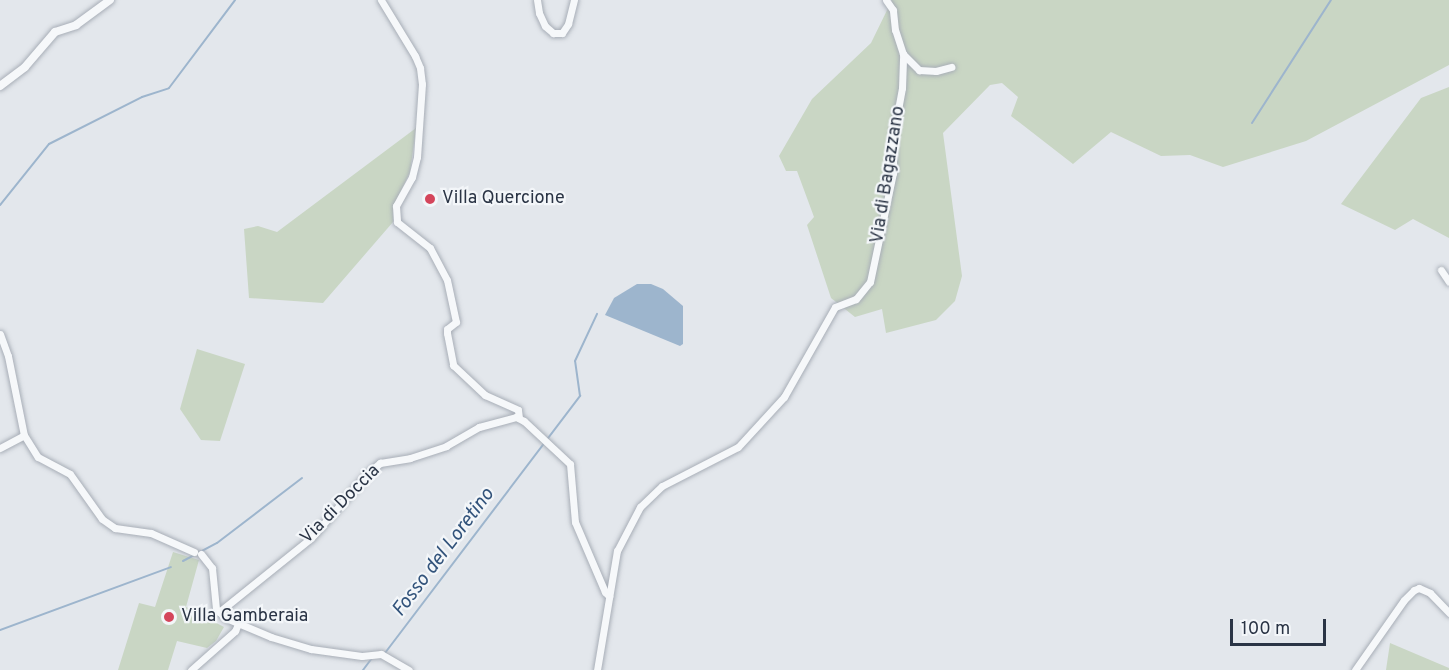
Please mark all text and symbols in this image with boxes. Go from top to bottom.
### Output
street label: Via di Bagazzano [867,105,911,245]
place label: Villa Quercione [442,188,565,210]
marker: Villa Quercione [423,192,437,206]
street label: Via di Doccia [297,461,385,549]
water label: Fosso del Loretino [388,484,500,622]
place label: Villa Gamberaia [181,606,308,628]
scale bar [1233,607,1329,645]
marker: Villa Gamberaia [162,610,176,624]
text: 100 m [1241,618,1290,641]

